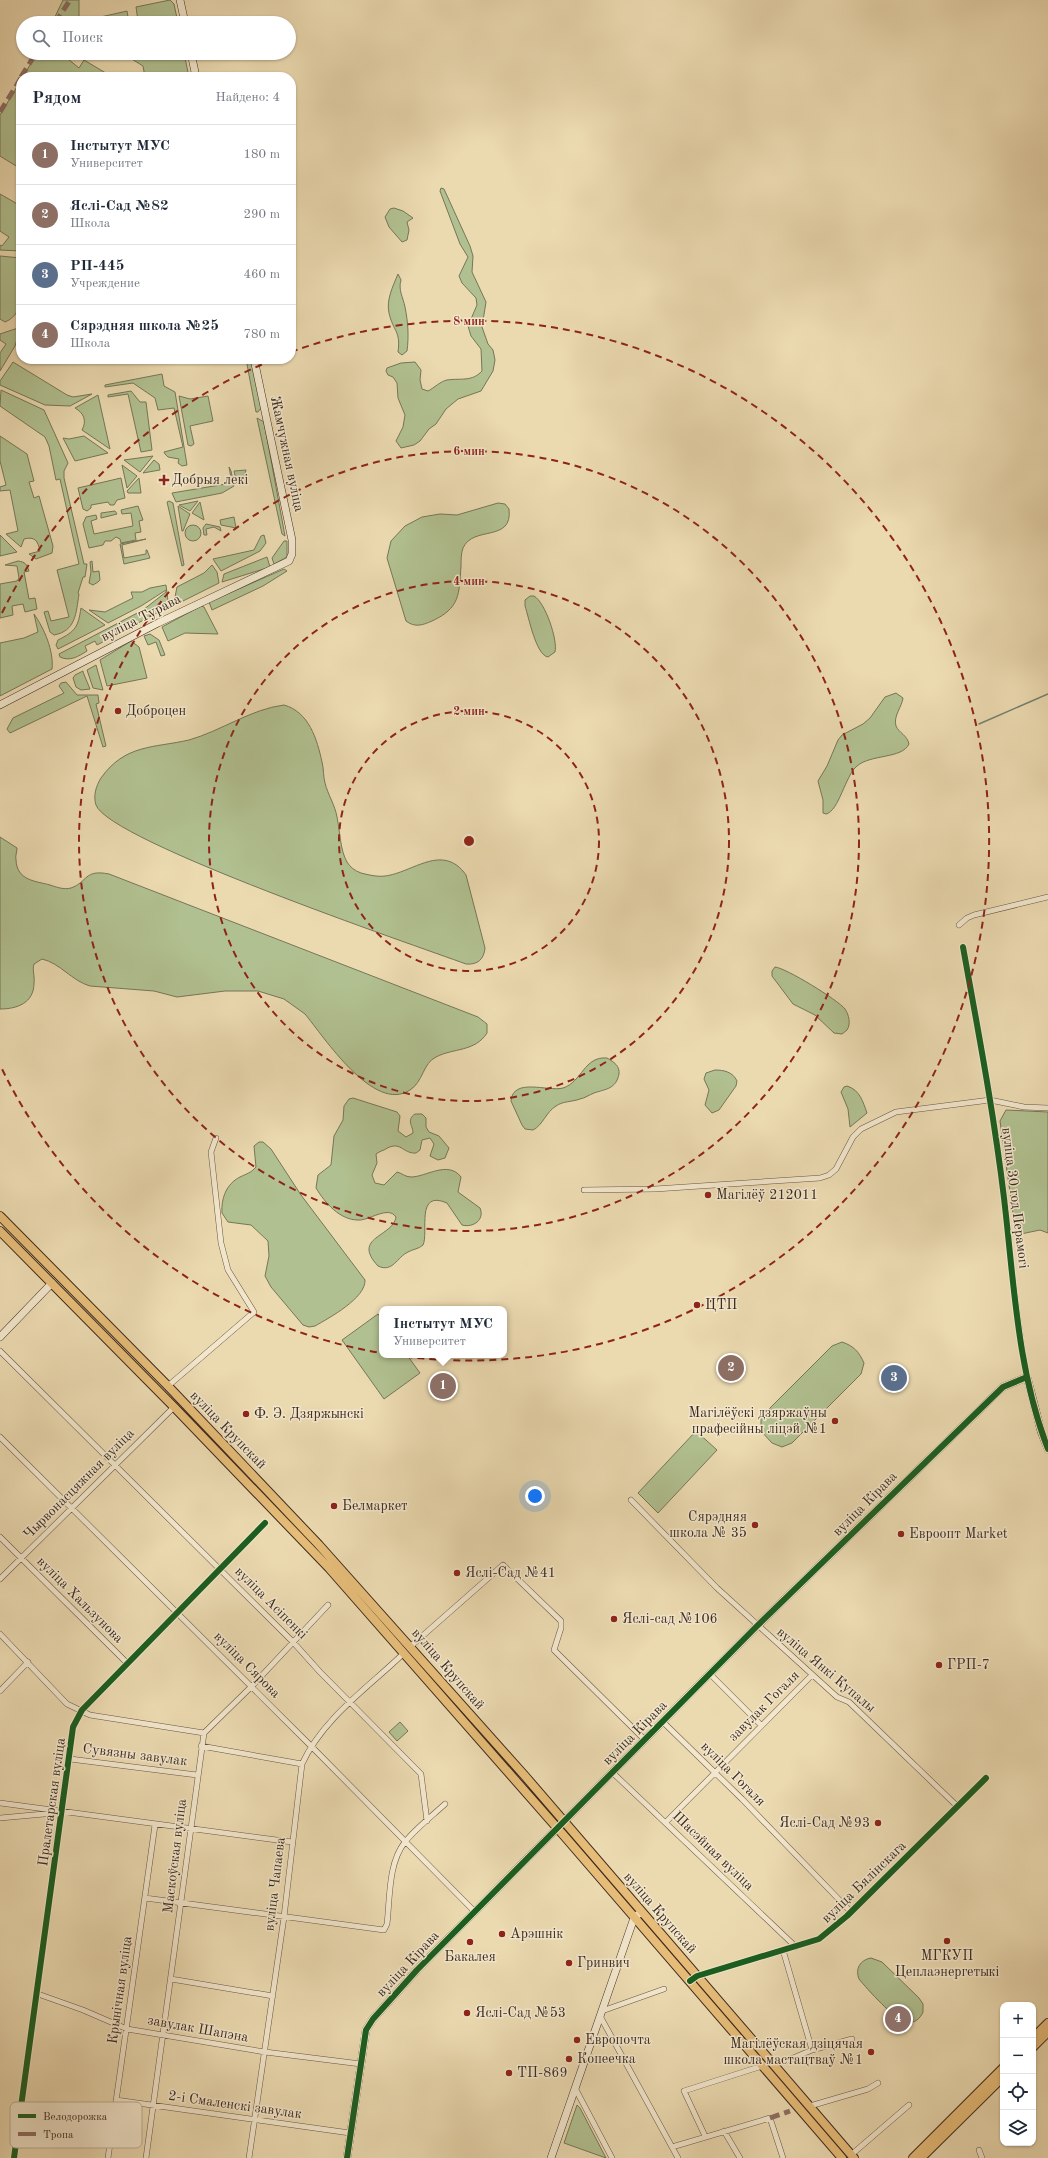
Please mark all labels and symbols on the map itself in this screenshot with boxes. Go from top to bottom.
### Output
text: 8 мин [453,316,485,328]
street label: Жамчужная вуліца [268,395,306,513]
text: 6 мин [453,446,485,458]
place label: Добрыя лекі [172,473,248,487]
marker: Добрыя лекі [159,475,169,485]
text: 4 мин [453,576,485,588]
street label: вуліца Турава [99,592,183,644]
place label: Доброцен [126,704,187,718]
marker: Доброцен [113,706,123,716]
text: 2 мин [453,706,485,718]
centre of rings [462,834,476,848]
street label: вуліца 30 год Перамогі [999,1127,1031,1270]
place label: Магілёў 212011 [716,1188,818,1202]
marker: Магілёў 212011 [703,1190,713,1200]
place label: ЦТП [705,1298,737,1312]
marker: ЦТП [692,1300,702,1310]
pin: 2 [718,1353,744,1383]
pin: 3 [881,1363,907,1393]
pin: 1 [430,1371,456,1401]
street label: вуліца Крупскай [187,1388,269,1472]
place label: Магілёўскі дзяржаўны прафесійны ліцэй №1 [689,1406,827,1437]
place label: Ф. Э. Дзяржынскі [254,1407,364,1421]
marker: Ф. Э. Дзяржынскі [241,1409,251,1419]
marker: Магілёўскі дзяржаўны прафесійны ліцэй №1 [830,1416,840,1426]
street label: Чырвонасцяжная вуліца [21,1426,137,1542]
street label: вуліца Кірава [830,1469,900,1539]
your location [525,1486,545,1506]
place label: Белмаркет [342,1499,408,1513]
marker: Белмаркет [329,1501,339,1511]
place label: Сярэдняя школа № 35 [669,1510,747,1540]
marker: Сярэдняя школа № 35 [750,1520,760,1530]
place label: Евроопт Market [909,1527,1008,1541]
marker: Евроопт Market [896,1529,906,1539]
street label: вуліца Хальзунова [34,1554,126,1646]
street label: вуліца Асіпенкі [232,1564,310,1642]
place label: Яслі-Сад №41 [465,1566,556,1580]
marker: Яслі-Сад №41 [452,1568,462,1578]
place label: Яслі-сад №106 [622,1612,718,1626]
marker: Яслі-сад №106 [609,1614,619,1624]
street label: вуліца Янкі Купалы [774,1625,878,1715]
street label: вуліца Крупскай [409,1626,487,1712]
street label: вуліца Сярова [211,1629,283,1701]
place label: ГРП-7 [947,1658,990,1672]
marker: ГРП-7 [934,1660,944,1670]
street label: завулак Гогаля [726,1668,802,1744]
street label: вуліца Кірава [600,1698,670,1768]
street label: Пралетарская вуліца [36,1737,68,1867]
street label: вуліца Гогаля [698,1739,768,1809]
street label: Сувязны завулак [82,1742,188,1768]
street label: Маскоўская вуліца [161,1798,189,1914]
street label: Шасэйная вуліца [670,1809,756,1893]
place label: Яслі-Сад №93 [779,1816,870,1830]
marker: Яслі-Сад №93 [873,1818,883,1828]
street label: вуліца Чапаева [262,1836,288,1932]
street label: вуліца Бялінскага [819,1838,909,1926]
street label: вуліца Крупскай [621,1870,699,1956]
place label: Арэшнік [510,1927,563,1941]
street label: вуліца Кірава [374,1928,442,2000]
marker: Арэшнік [497,1929,507,1939]
street label: Крынічная вуліца [105,1935,135,2045]
marker: МГКУП Цеплаэнергетыкі [942,1936,952,1946]
marker: Бакалея [465,1937,475,1947]
place label: МГКУП Цеплаэнергетыкі [895,1949,1000,1979]
place label: Бакалея [444,1950,496,1964]
place label: Гринвич [577,1956,630,1970]
marker: Гринвич [564,1958,574,1968]
pin: 4 [885,2004,911,2034]
place label: Яслі-Сад №53 [475,2006,566,2020]
marker: Яслі-Сад №53 [462,2008,472,2018]
street label: завулак Шапэна [146,2013,250,2045]
place label: Европочта [585,2033,651,2047]
marker: Европочта [572,2035,582,2045]
place label: Магілёўская дзіцячая школа мастацтваў №1 [724,2037,863,2067]
marker: Магілёўская дзіцячая школа мастацтваў №1 [866,2047,876,2057]
place label: Копеечка [577,2052,636,2066]
marker: Копеечка [564,2054,574,2064]
place label: ТП-869 [517,2066,568,2080]
marker: ТП-869 [504,2068,514,2078]
street label: 2-і Смаленскі завулак [167,2089,303,2121]
legend [10,2102,142,2148]
text: Велодорожка [43,2112,108,2123]
text: Тропа [43,2130,74,2141]

